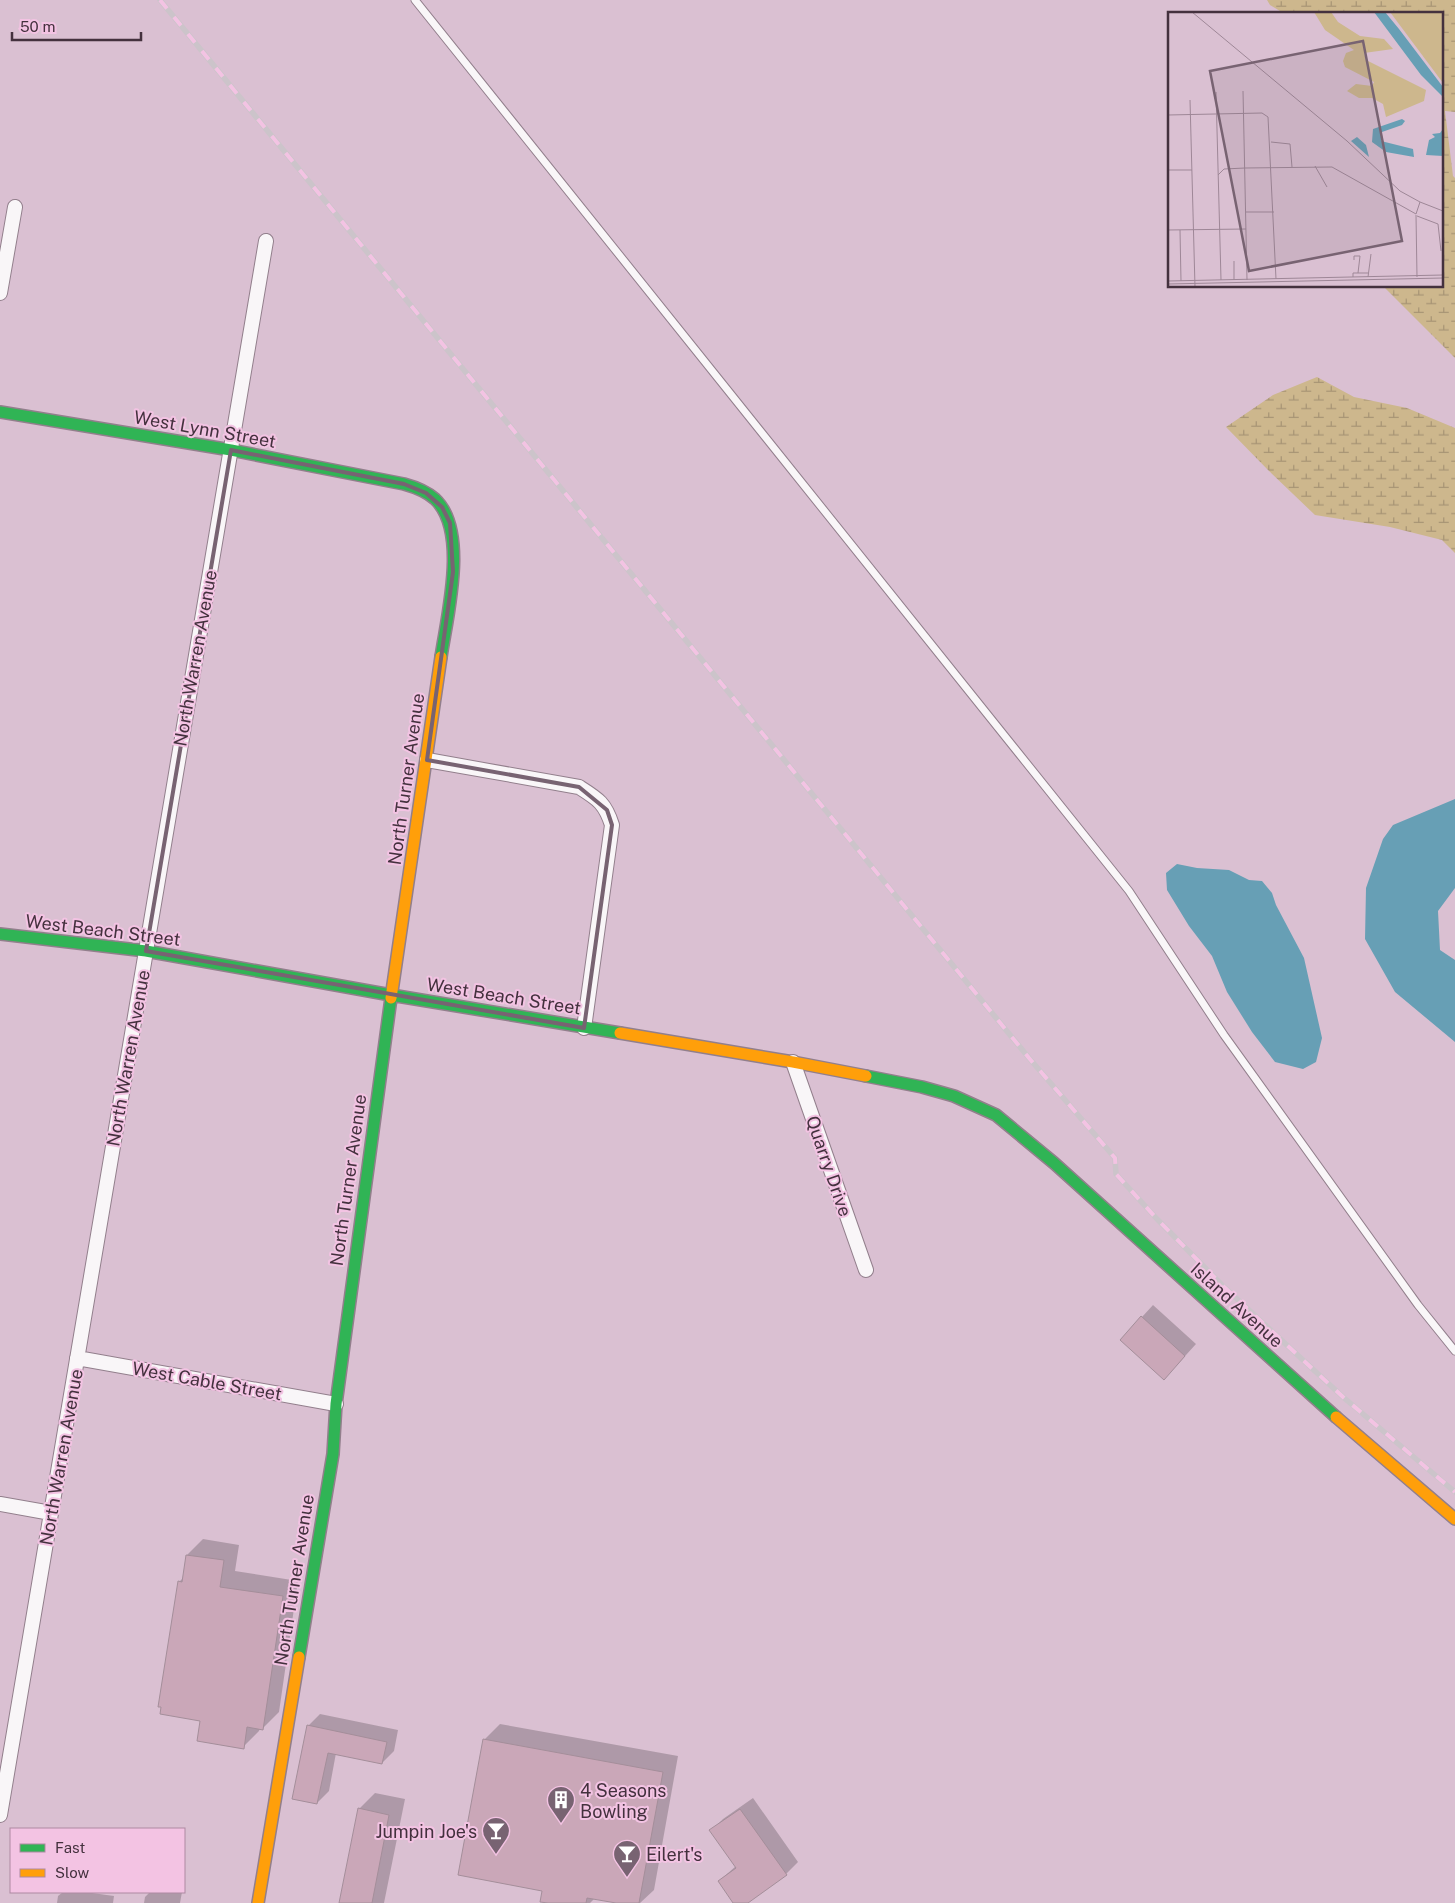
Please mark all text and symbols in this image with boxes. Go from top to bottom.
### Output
scale bar [12,10,141,42]
inset map [1168,12,1442,288]
text: 50 m [20,18,55,35]
street label: West Lynn Street [132,406,278,452]
street label: North Warren Avenue [169,568,221,748]
street label: North Turner Avenue [384,692,428,866]
street label: West Beach Street [24,910,182,950]
street label: North Warren Avenue [102,968,154,1148]
street label: West Beach Street [425,973,583,1019]
street label: North Turner Avenue [326,1093,370,1267]
street label: Quarry Drive [802,1113,856,1219]
street label: Island Avenue [1187,1258,1287,1352]
street label: West Cable Street [130,1357,284,1405]
street label: North Warren Avenue [35,1367,87,1547]
street label: North Turner Avenue [270,1493,318,1667]
place label: 4 Seasons Bowling [580,1780,666,1822]
building icon: 4 Seasons Bowling [546,1785,576,1824]
bar icon: Jumpin Joe's [481,1816,511,1855]
place label: Jumpin Joe's [375,1821,477,1842]
legend [10,1828,185,1893]
text: Fast [55,1839,85,1856]
bar icon: Eilert's [612,1839,642,1878]
place label: Eilert's [646,1844,702,1865]
text: Slow [55,1864,90,1881]

